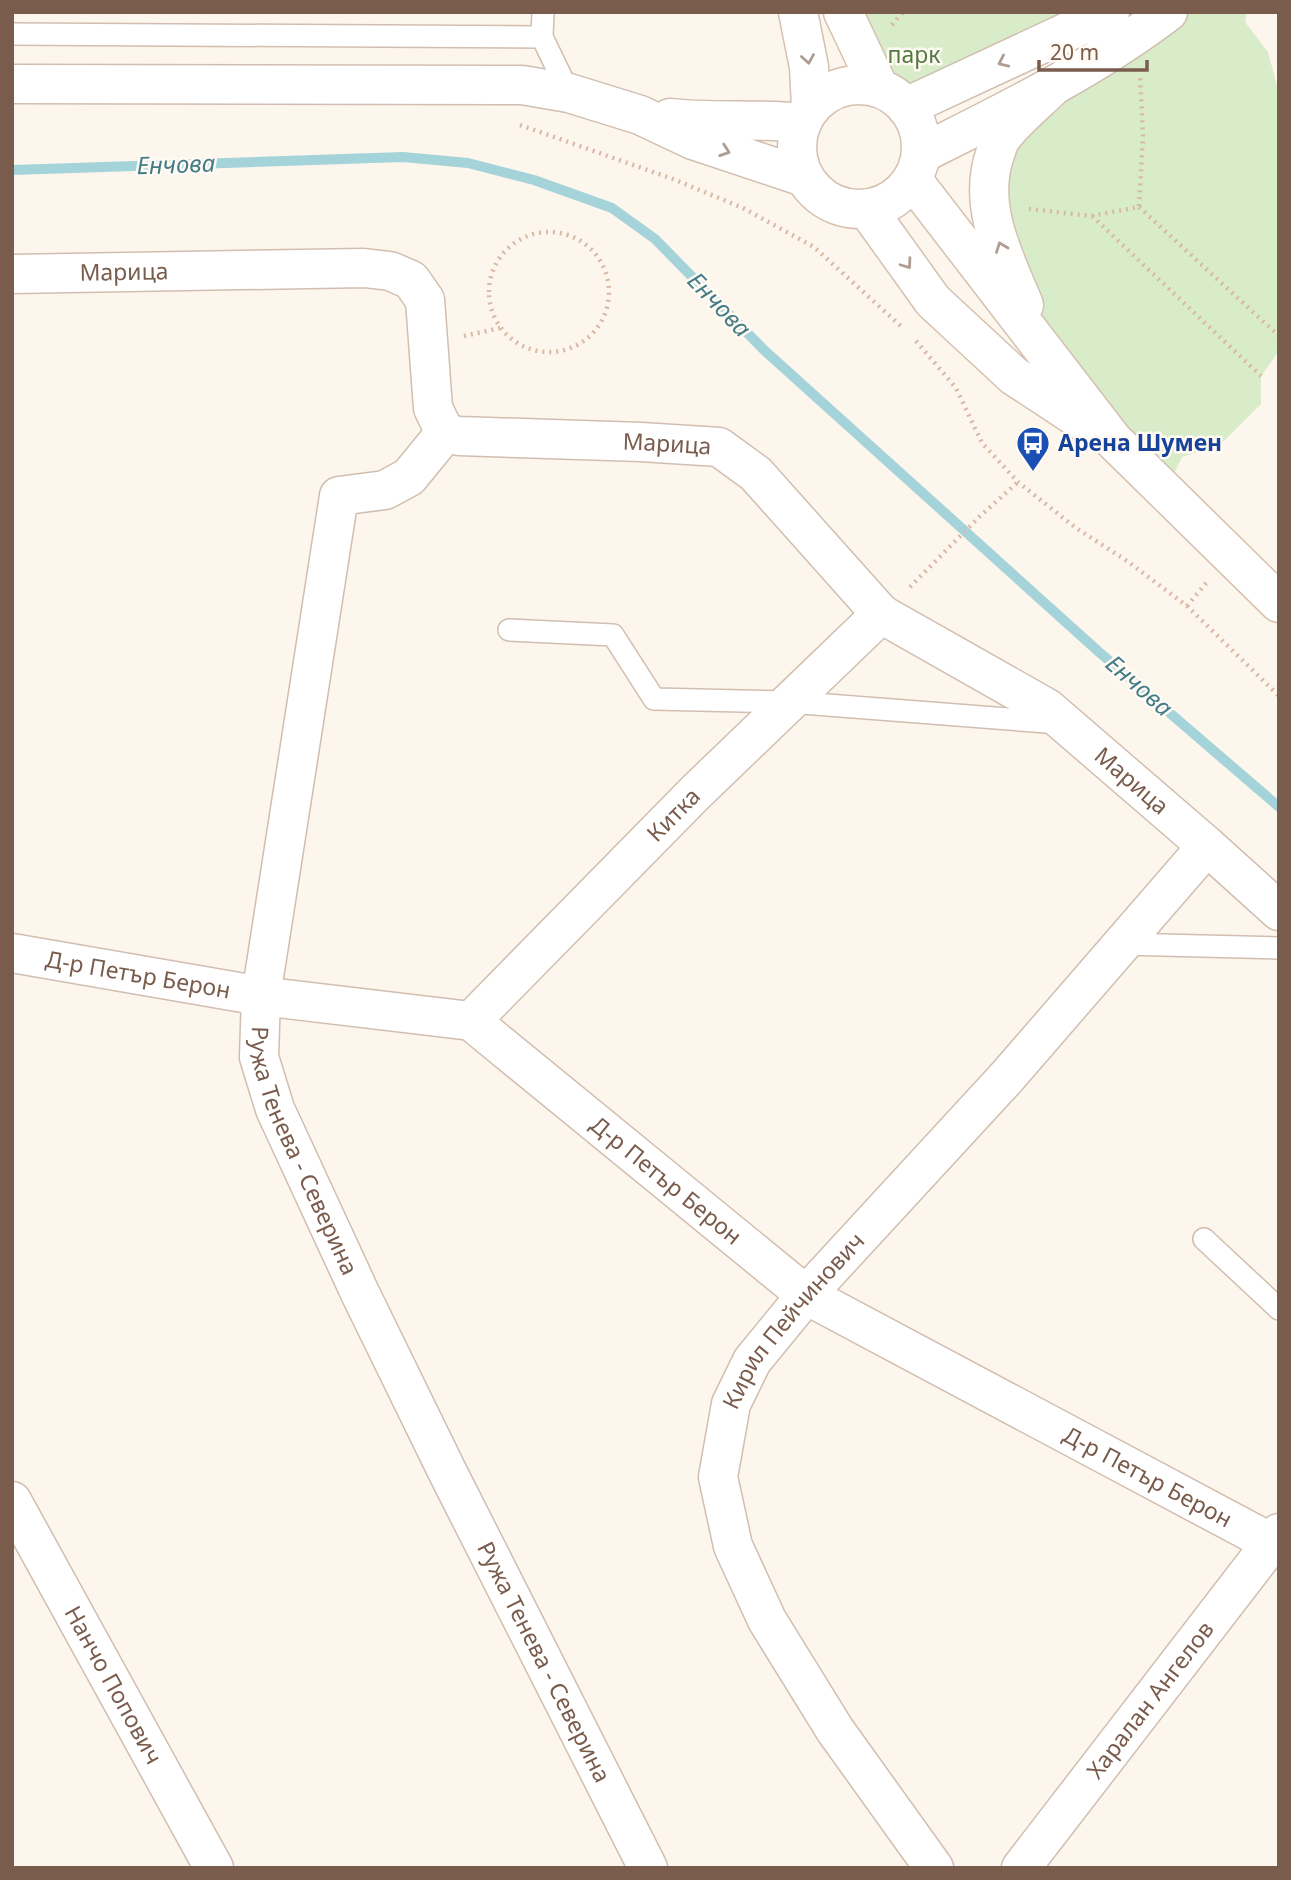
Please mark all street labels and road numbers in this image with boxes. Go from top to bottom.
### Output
street label: Марица [79,254,169,288]
street label: Марица [622,424,712,461]
street label: Марица [1088,739,1176,821]
street label: Китка [639,780,707,848]
street label: Д-р Петър Берон [43,942,233,1005]
street label: Ружа Тенева - Северина [243,1026,366,1280]
street label: Д-р Петър Берон [584,1108,749,1251]
street label: Кирил Пейчинович [714,1225,871,1414]
street label: Д-р Петър Берон [1058,1418,1238,1534]
street label: Ружа Тенева - Северина [470,1536,619,1788]
street label: Нанчо Попович [58,1600,171,1769]
street label: Харалан Ангелов [1079,1614,1220,1785]

